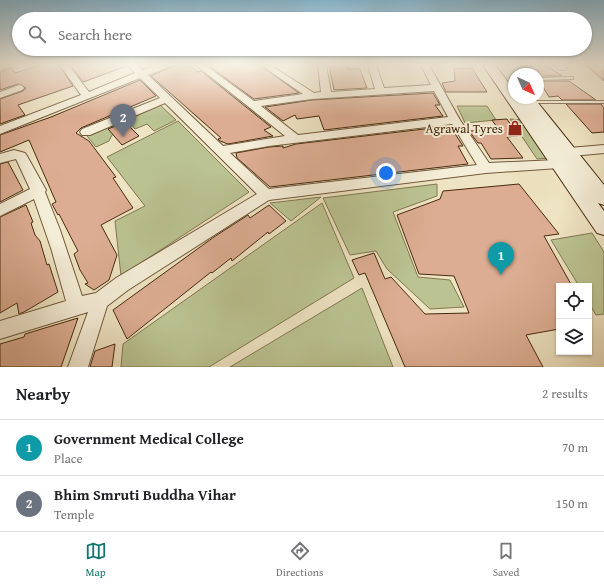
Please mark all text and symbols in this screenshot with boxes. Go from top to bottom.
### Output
search box [12,12,592,56]
icon: search [26,23,48,45]
text: Search here [58,24,132,45]
north arrow [508,68,544,104]
pin: 2 [110,104,136,137]
place label: Agrawal Tyres [426,119,503,138]
shop icon: Agrawal Tyres [506,119,524,137]
your location [376,163,396,183]
pin: 1 [488,242,514,275]
map controls [556,283,592,355]
button: locate [556,283,592,319]
button: layers [556,319,592,355]
text: Nearby [16,381,70,406]
text: 2 results [542,384,588,403]
text: Government Medical College [54,428,244,449]
text: 1 [26,438,32,457]
text: 70 m [562,438,588,457]
text: Place [54,449,83,468]
text: Bhim Smruti Buddha Vihar [54,484,236,505]
text: 2 [26,494,32,513]
text: 150 m [556,494,588,513]
text: Temple [54,505,94,524]
tab: Map [85,540,107,580]
tab: Directions [276,540,323,580]
tab: Saved [493,540,519,580]

